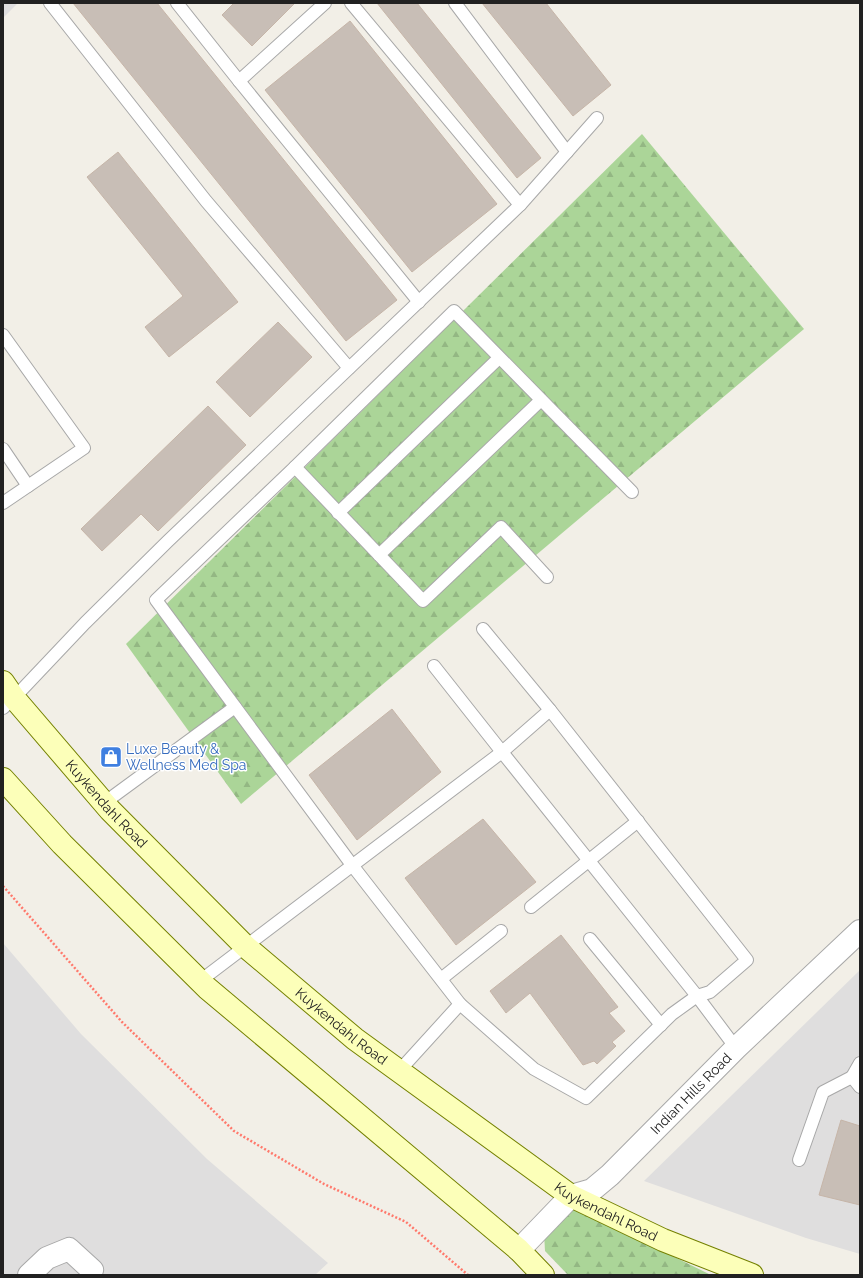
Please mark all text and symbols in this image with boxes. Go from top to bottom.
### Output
place label: Luxe Beauty & Wellness Med Spa [126,741,246,773]
shop icon: Luxe Beauty & Wellness Med Spa [98,744,124,770]
street label: Kuykendahl Road [63,757,151,851]
street label: Kuykendahl Road [292,984,390,1068]
street label: Indian Hills Road [647,1050,734,1137]
street label: Kuykendahl Road [552,1179,660,1244]

